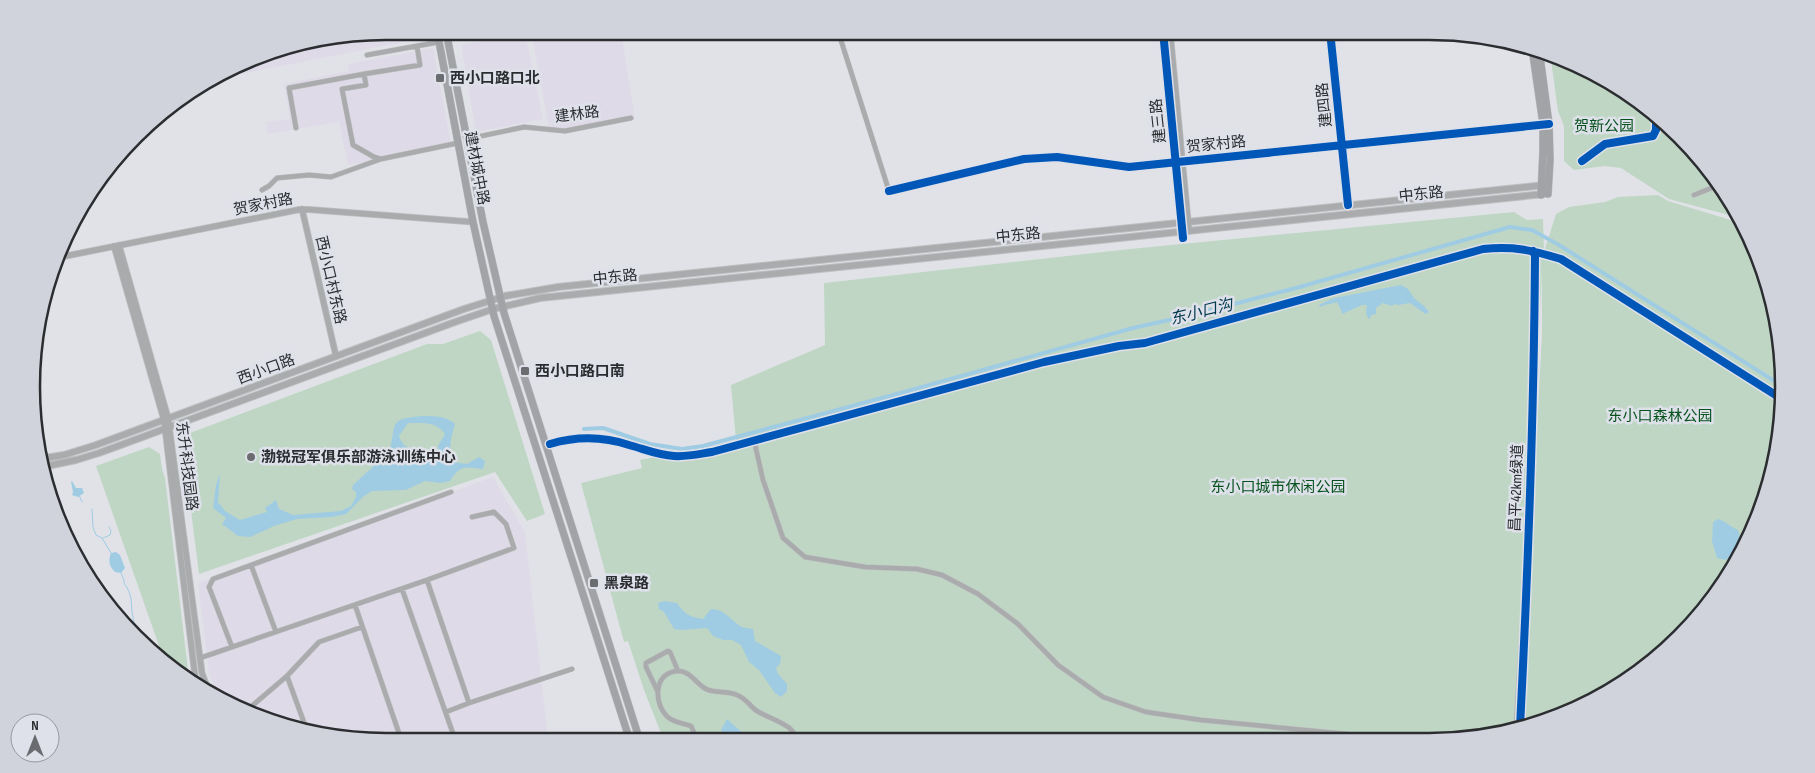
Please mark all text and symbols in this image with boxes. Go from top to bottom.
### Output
place label: 西小口路口北 [450,69,540,88]
marker: 西小口路口北 [434,72,446,84]
street label: 建四路 [1313,82,1336,128]
street label: 建三路 [1147,98,1170,144]
street label: 建林路 [554,102,601,127]
park label: 贺新公园 [1574,117,1634,136]
street label: 建材城中路 [460,129,493,207]
street label: 贺家村路 [1185,132,1247,157]
street label: 中东路 [1398,183,1444,206]
street label: 贺家村路 [232,189,294,220]
street label: 中东路 [995,224,1041,247]
street label: 西小口村东路 [311,234,350,326]
street label: 中东路 [592,266,638,289]
water label: 东小口沟 [1168,295,1237,329]
street label: 西小口路 [235,350,298,389]
place label: 西小口路口南 [535,362,625,381]
marker: 西小口路口南 [519,365,531,377]
park label: 东小口森林公园 [1607,407,1713,426]
street label: 东升科技园路 [172,420,201,512]
street label: 昌平42km绿道 [1505,444,1528,532]
place label: 渤锐冠军俱乐部游泳训练中心 [261,448,456,467]
marker: 渤锐冠军俱乐部游泳训练中心 [245,451,257,463]
park label: 东小口城市休闲公园 [1210,478,1346,497]
place label: 黑泉路 [604,574,649,593]
marker: 黑泉路 [588,577,600,589]
north arrow [10,713,60,763]
text: N [31,717,39,734]

